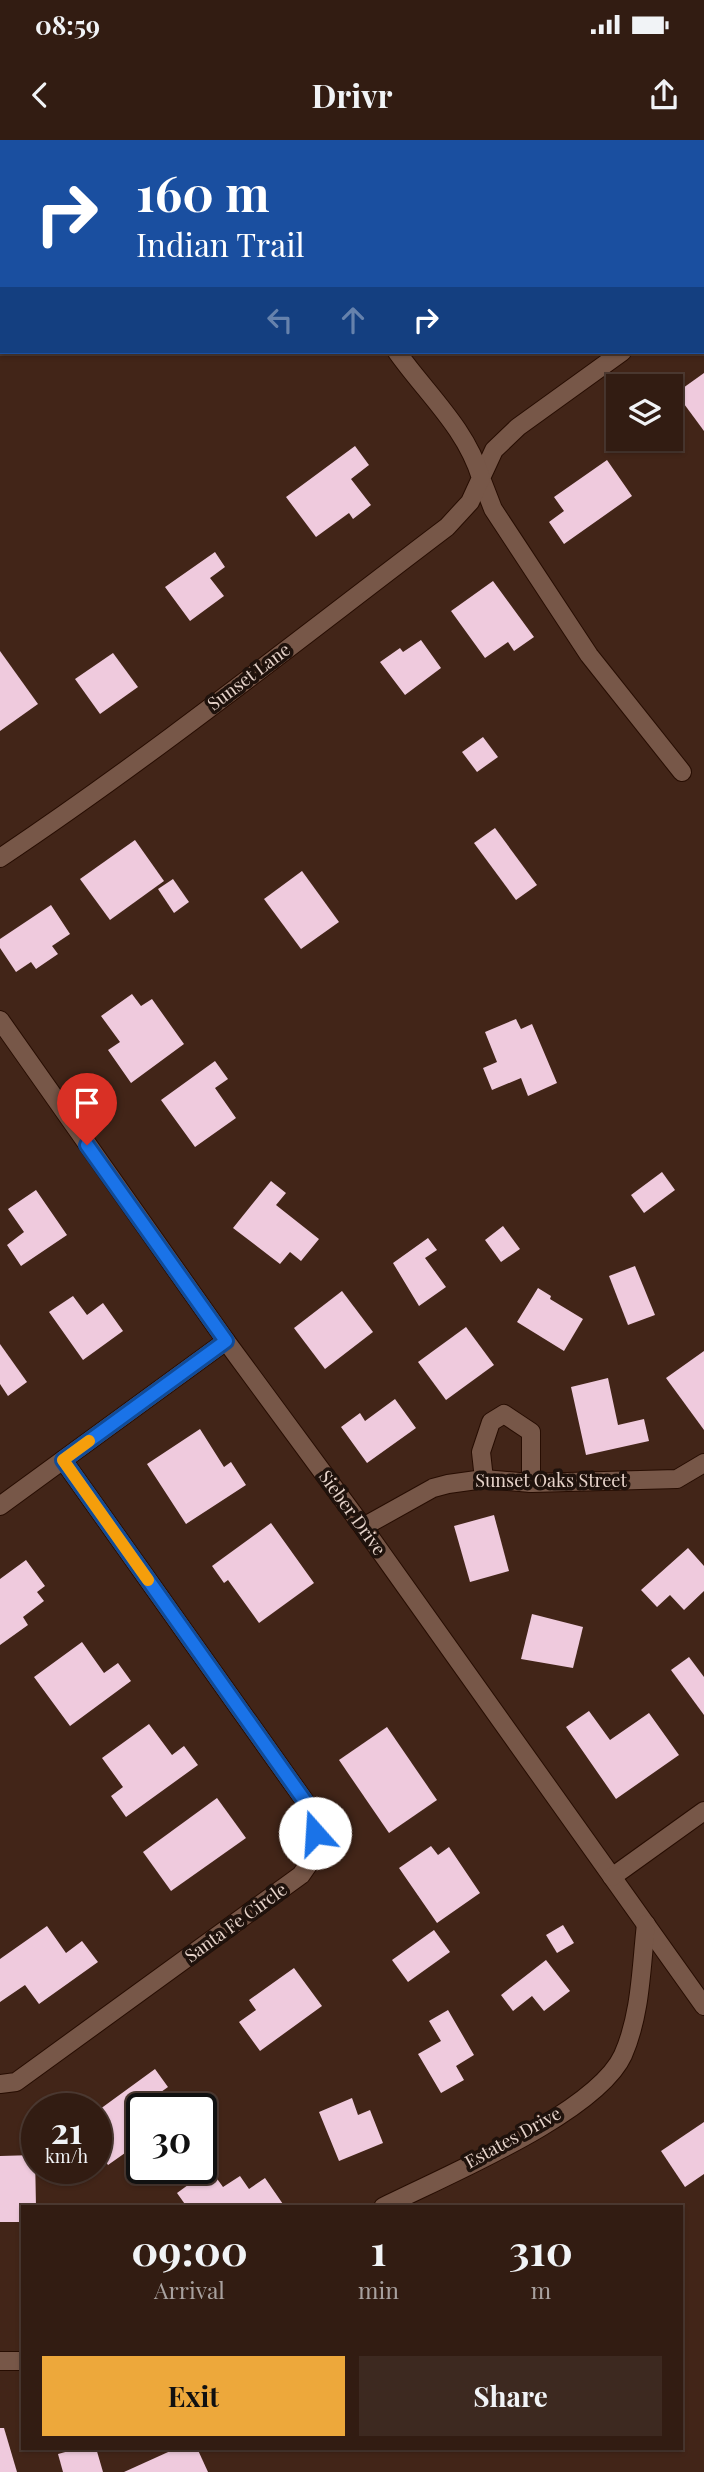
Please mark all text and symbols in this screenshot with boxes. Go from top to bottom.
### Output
text: 08:59 [35,7,100,42]
text: Drivr [312,73,392,116]
icon: back [21,76,59,114]
icon: share [645,76,683,114]
text: 160 m [136,159,270,224]
icon: right [21,168,112,259]
text: Indian Trail [136,222,305,265]
icon: left [261,301,299,339]
icon: ahead [334,301,372,339]
icon: right [407,301,445,339]
map controls [606,374,683,451]
button: layers [606,374,683,451]
street label: Sunset Lane [202,637,295,715]
pin [57,1073,117,1145]
icon: arrive [68,1084,106,1122]
street label: Sieber Drive [314,1465,392,1560]
street label: Sunset Oaks Street [475,1468,627,1492]
position arrow [278,1796,352,1870]
street label: Santa Fe Circle [180,1877,291,1967]
speed limit sign: 30 [126,2093,217,2184]
street label: Estates Drive [460,2101,565,2173]
text: 21 [51,2106,82,2153]
text: km/h [45,2144,88,2168]
text: 09:00 [131,2221,248,2277]
text: 1 [370,2221,387,2277]
text: 310 [509,2221,573,2277]
text: Arrival [154,2274,225,2305]
text: min [358,2274,399,2305]
text: m [531,2274,551,2305]
button: Exit [42,2356,345,2436]
button: Share [359,2356,662,2436]

